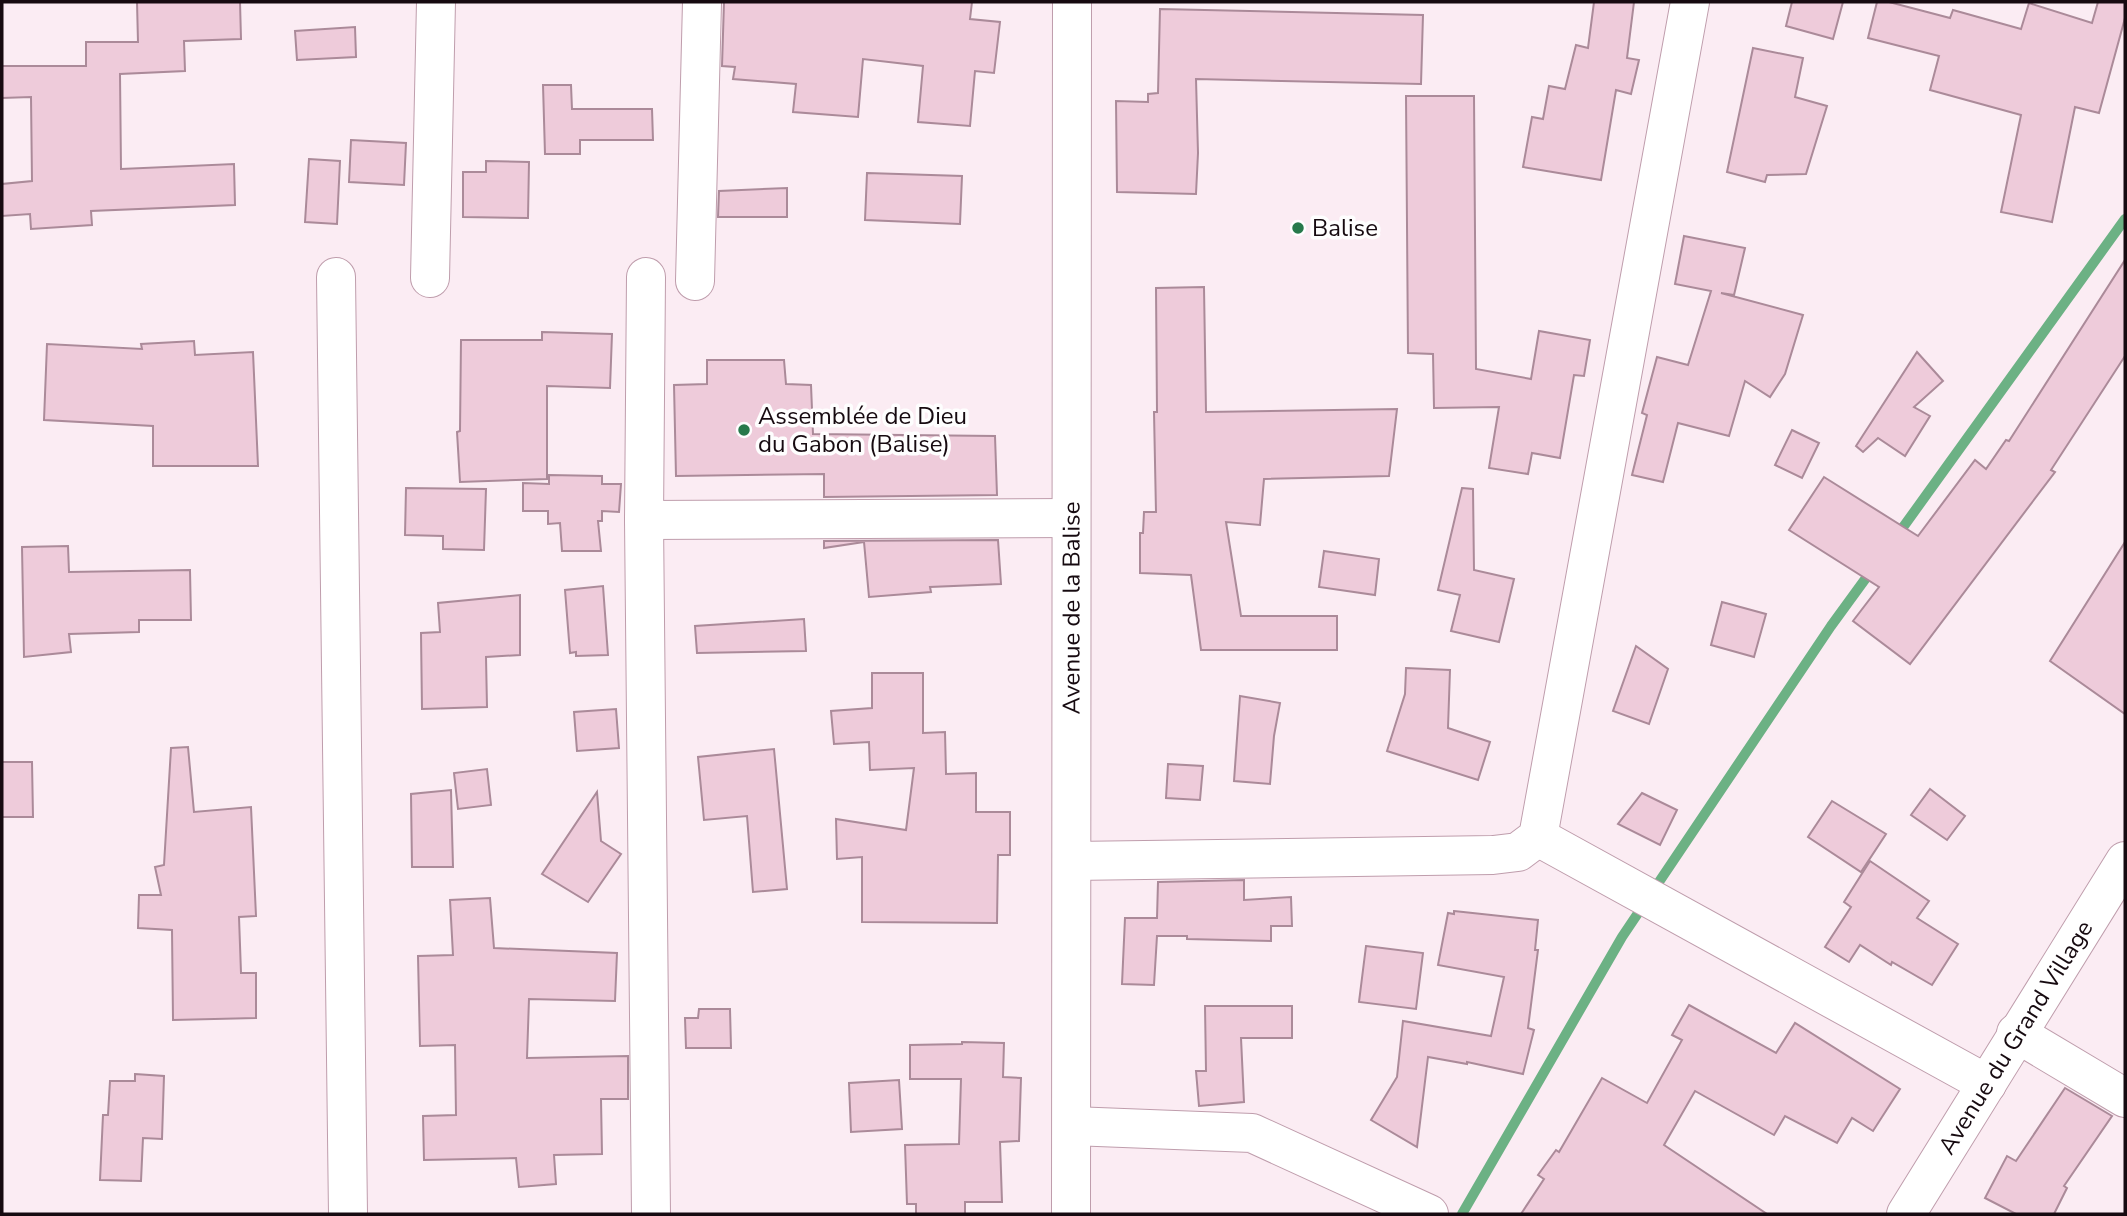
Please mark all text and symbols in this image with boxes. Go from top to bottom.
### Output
place label: Balise [1312,212,1378,244]
marker: Balise [1290,220,1306,236]
place label: Assemblée de Dieu du Gabon (Balise) [758,400,967,460]
marker: Assemblée de Dieu du Gabon (Balise) [736,422,752,438]
street label: Avenue de la Balise [1055,502,1088,714]
street label: Avenue du Grand Village [1931,914,2100,1160]

